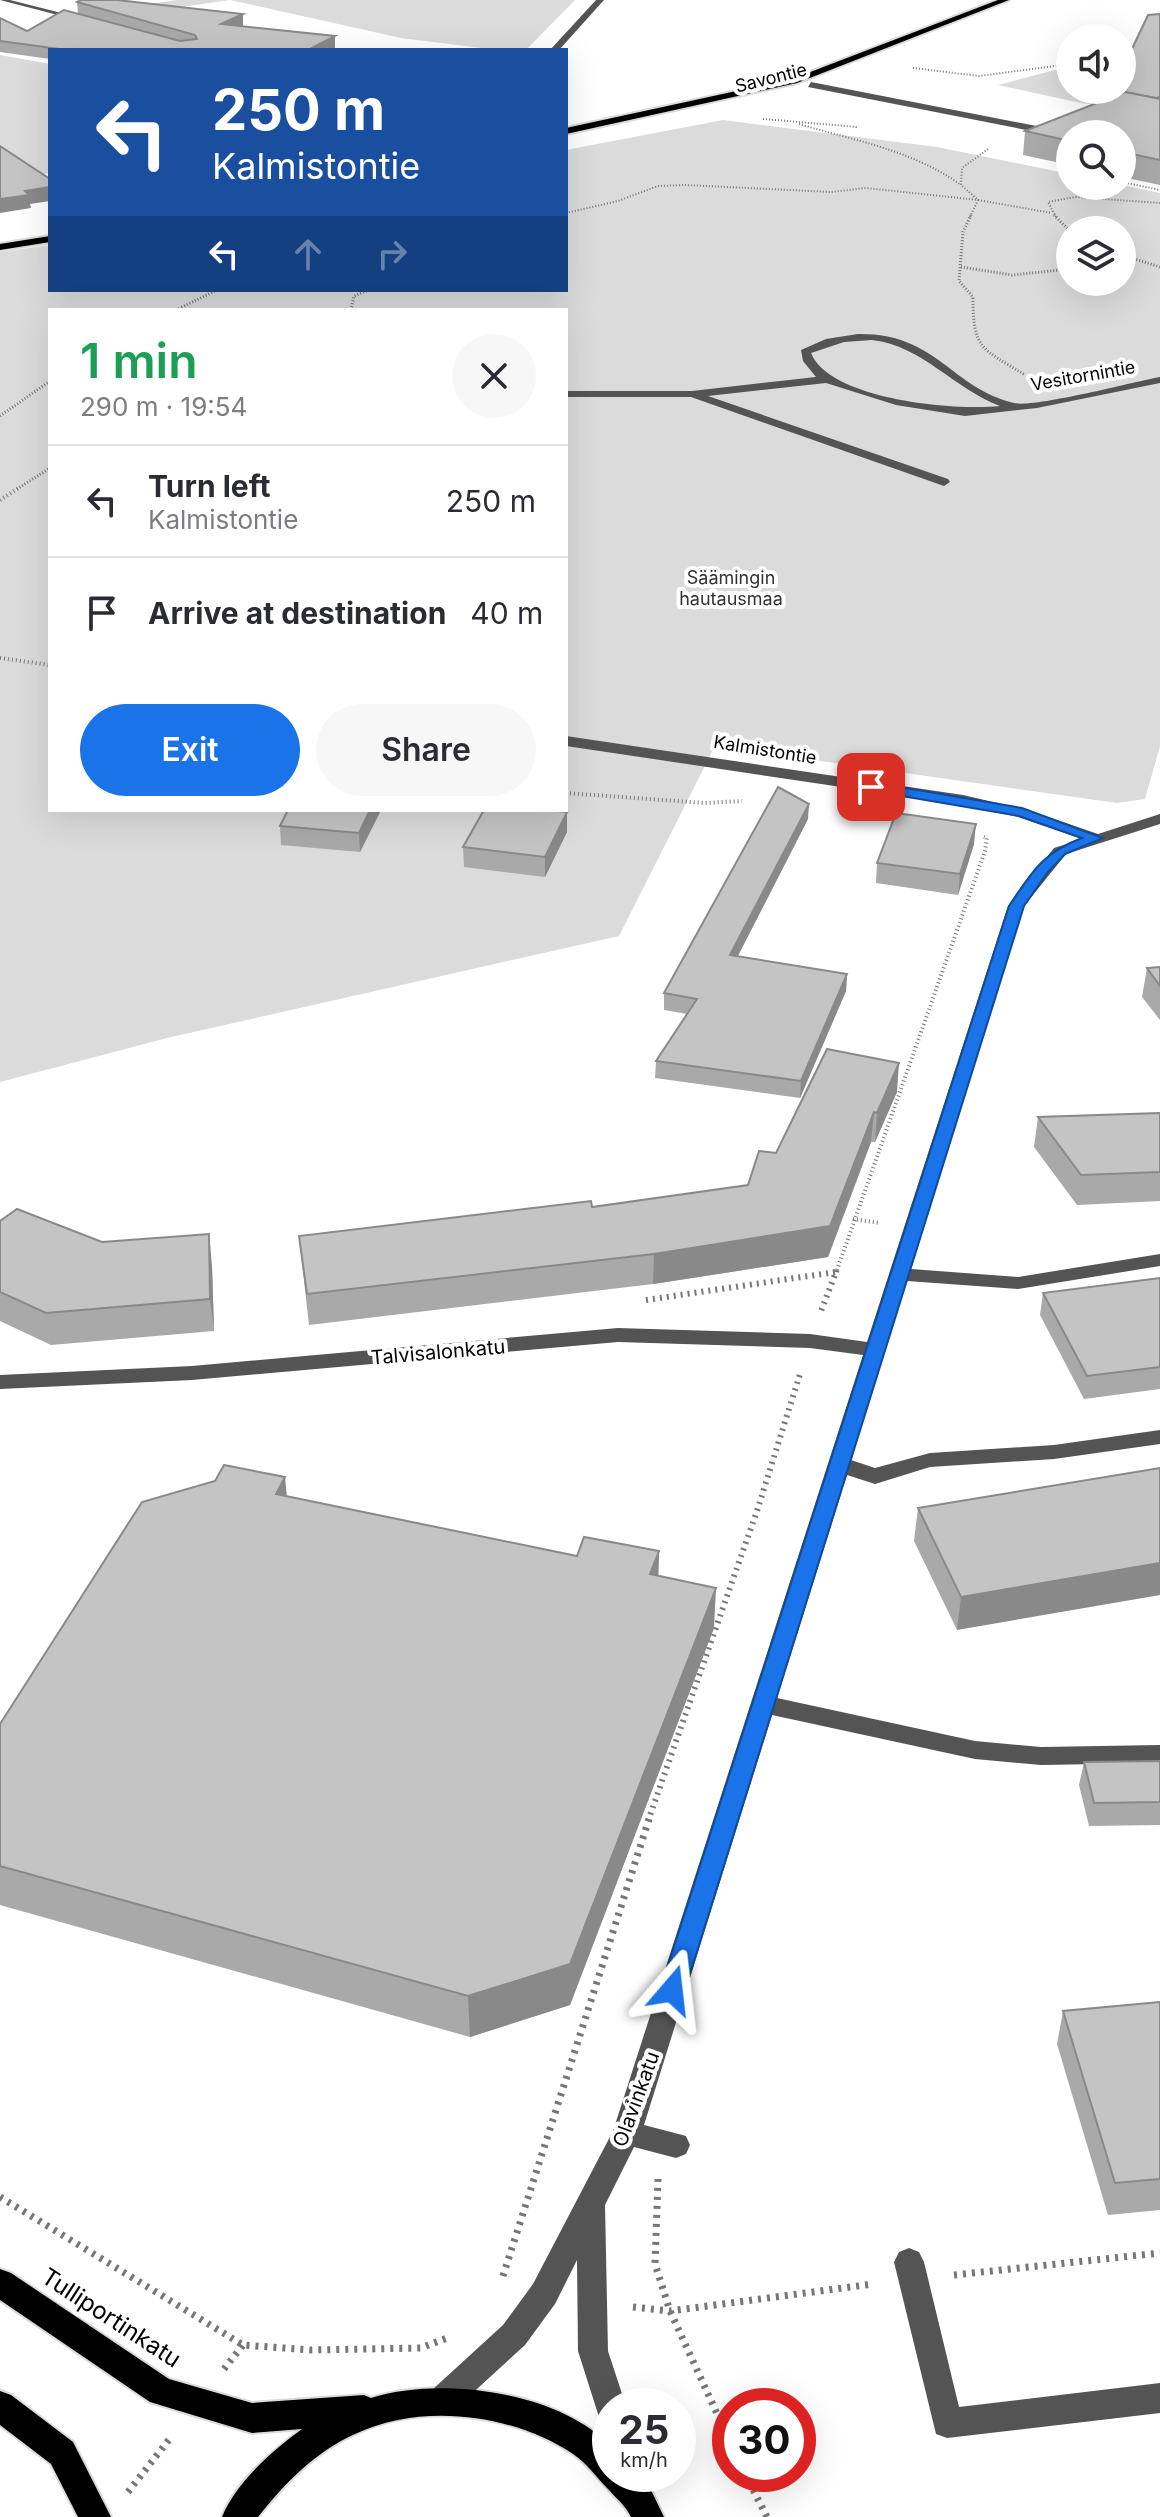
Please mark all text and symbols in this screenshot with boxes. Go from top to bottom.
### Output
map controls [1056,24,1136,296]
button: sound [1056,24,1136,104]
street label: Savontie [733,58,809,97]
text: 250 m [212,76,385,144]
icon: left [80,80,184,184]
button: search [1056,120,1136,200]
text: Kalmistontie [212,144,420,188]
button: layers [1056,216,1136,296]
icon: left [202,232,246,276]
icon: ahead [286,232,330,276]
icon: right [370,232,414,276]
text: 1 min [80,331,198,390]
button: close [452,334,536,418]
street label: Vesitornintie [1029,356,1137,395]
text: 290 m · 19:54 [80,391,247,422]
text: Turn left [148,468,270,504]
icon: left [80,479,124,523]
text: 250 m [446,483,536,519]
text: Kalmistontie [148,504,298,535]
park label: Säämingin hautausmaa [679,567,783,609]
icon: arrive [80,591,124,635]
text: Arrive at destination [148,595,446,631]
text: 40 m [470,595,543,631]
button: Exit [80,704,300,796]
button: Share [316,704,536,796]
street label: Kalmistontie [712,731,818,768]
pin [837,753,905,821]
icon: arrive [849,765,893,809]
street label: Talvisalonkatu [370,1334,506,1370]
position arrow [630,1948,714,2032]
street label: Olavinkatu [608,2048,664,2150]
street label: Tulliportinkatu [36,2262,186,2373]
speed limit sign: 30 [712,2388,816,2492]
text: 25 [619,2405,669,2454]
text: km/h [620,2448,668,2472]

